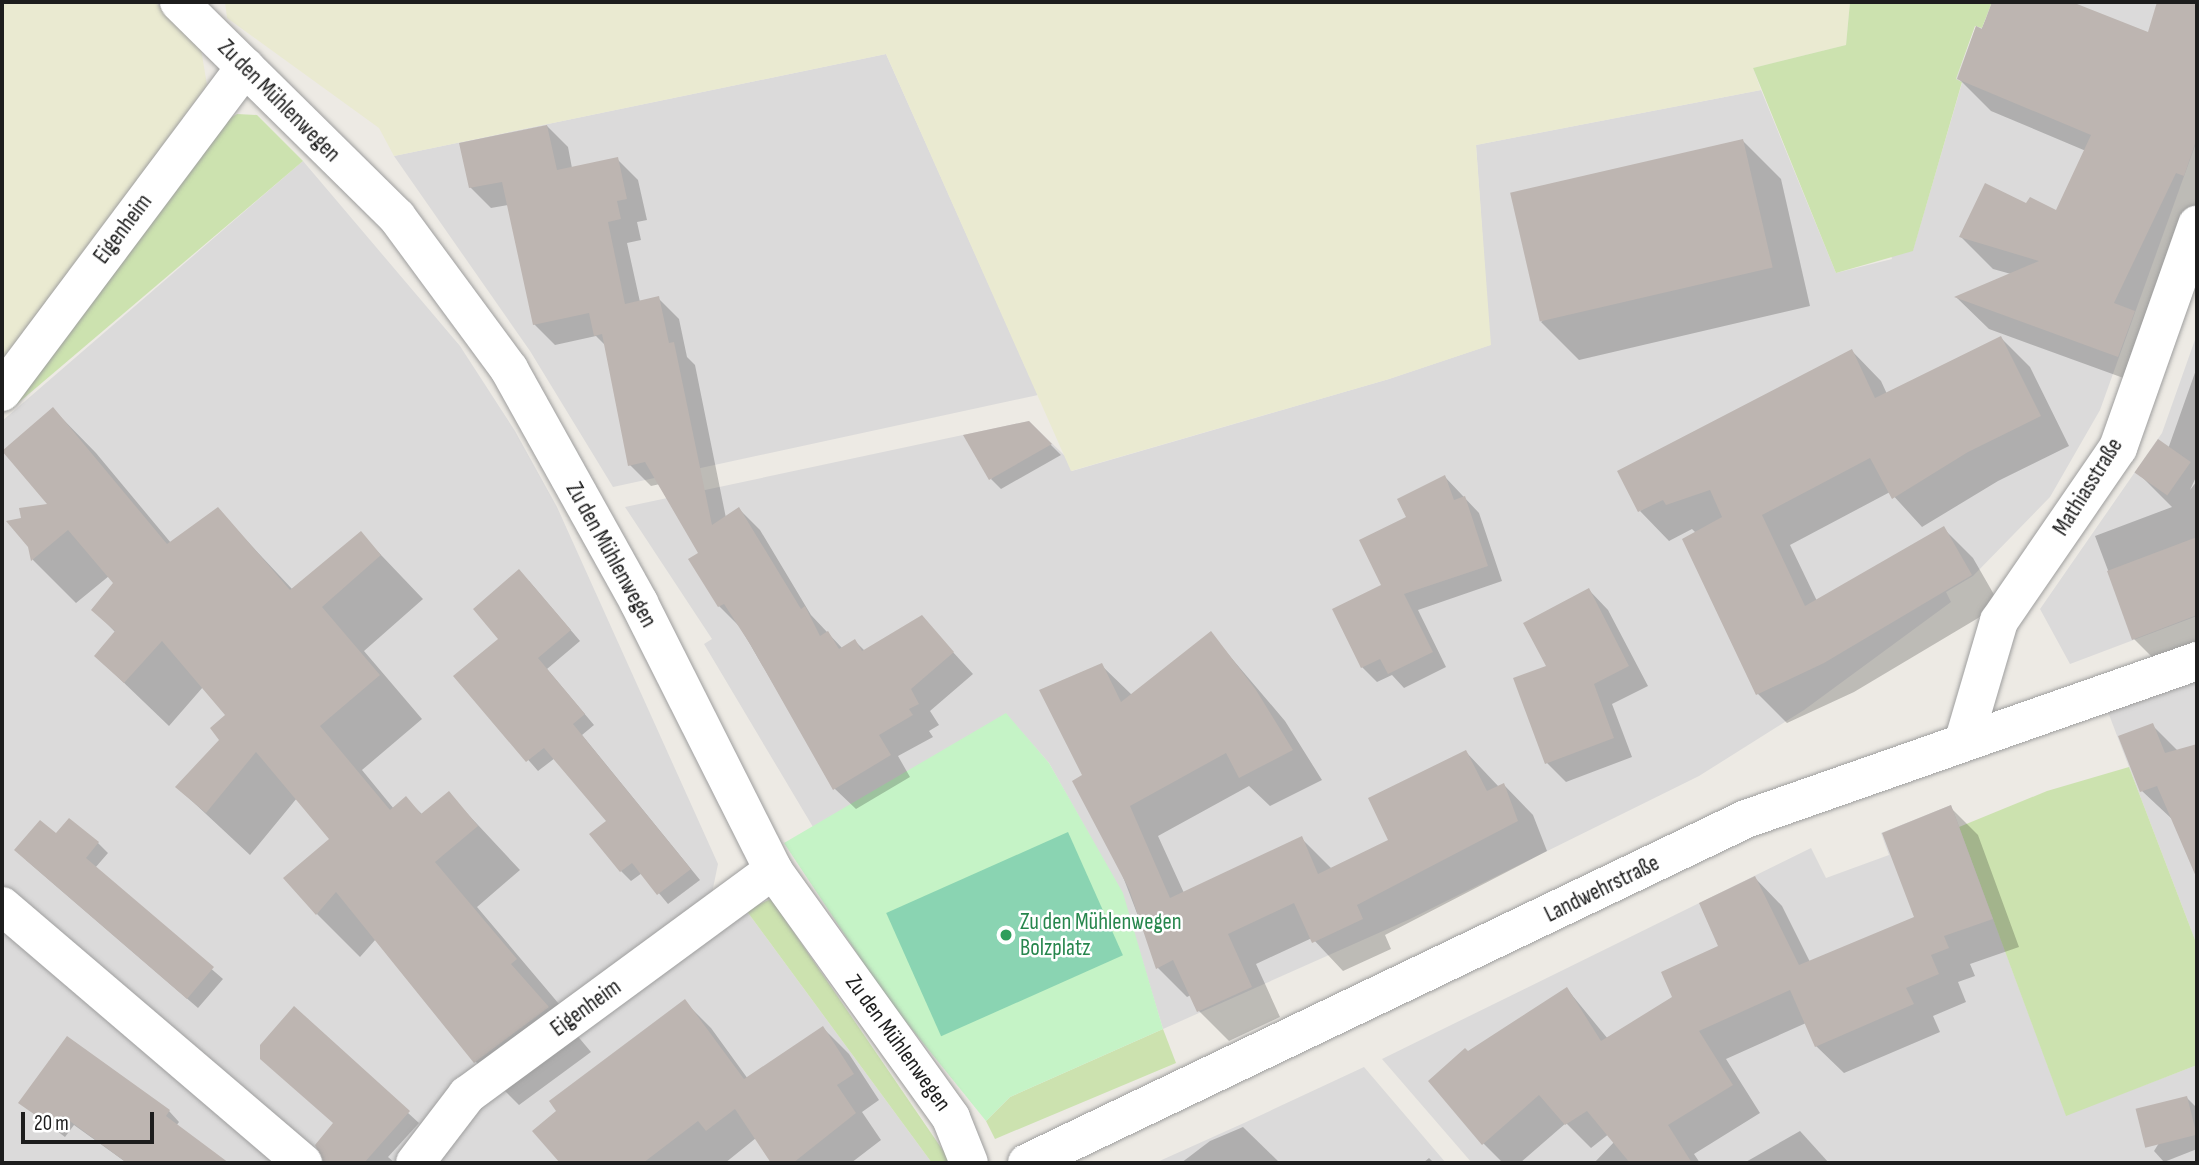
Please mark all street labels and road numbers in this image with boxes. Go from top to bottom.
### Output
street label: Zu den Mühlenwegen [212,34,346,168]
street label: Eigenheim [88,189,158,269]
street label: Mathiasstraße [2047,433,2129,541]
street label: Zu den Mühlenwegen [560,478,662,632]
street label: Landwehrstraße [1540,849,1664,929]
street label: Zu den Mühlenwegen [839,970,957,1116]
street label: Eigenheim [546,973,626,1043]

